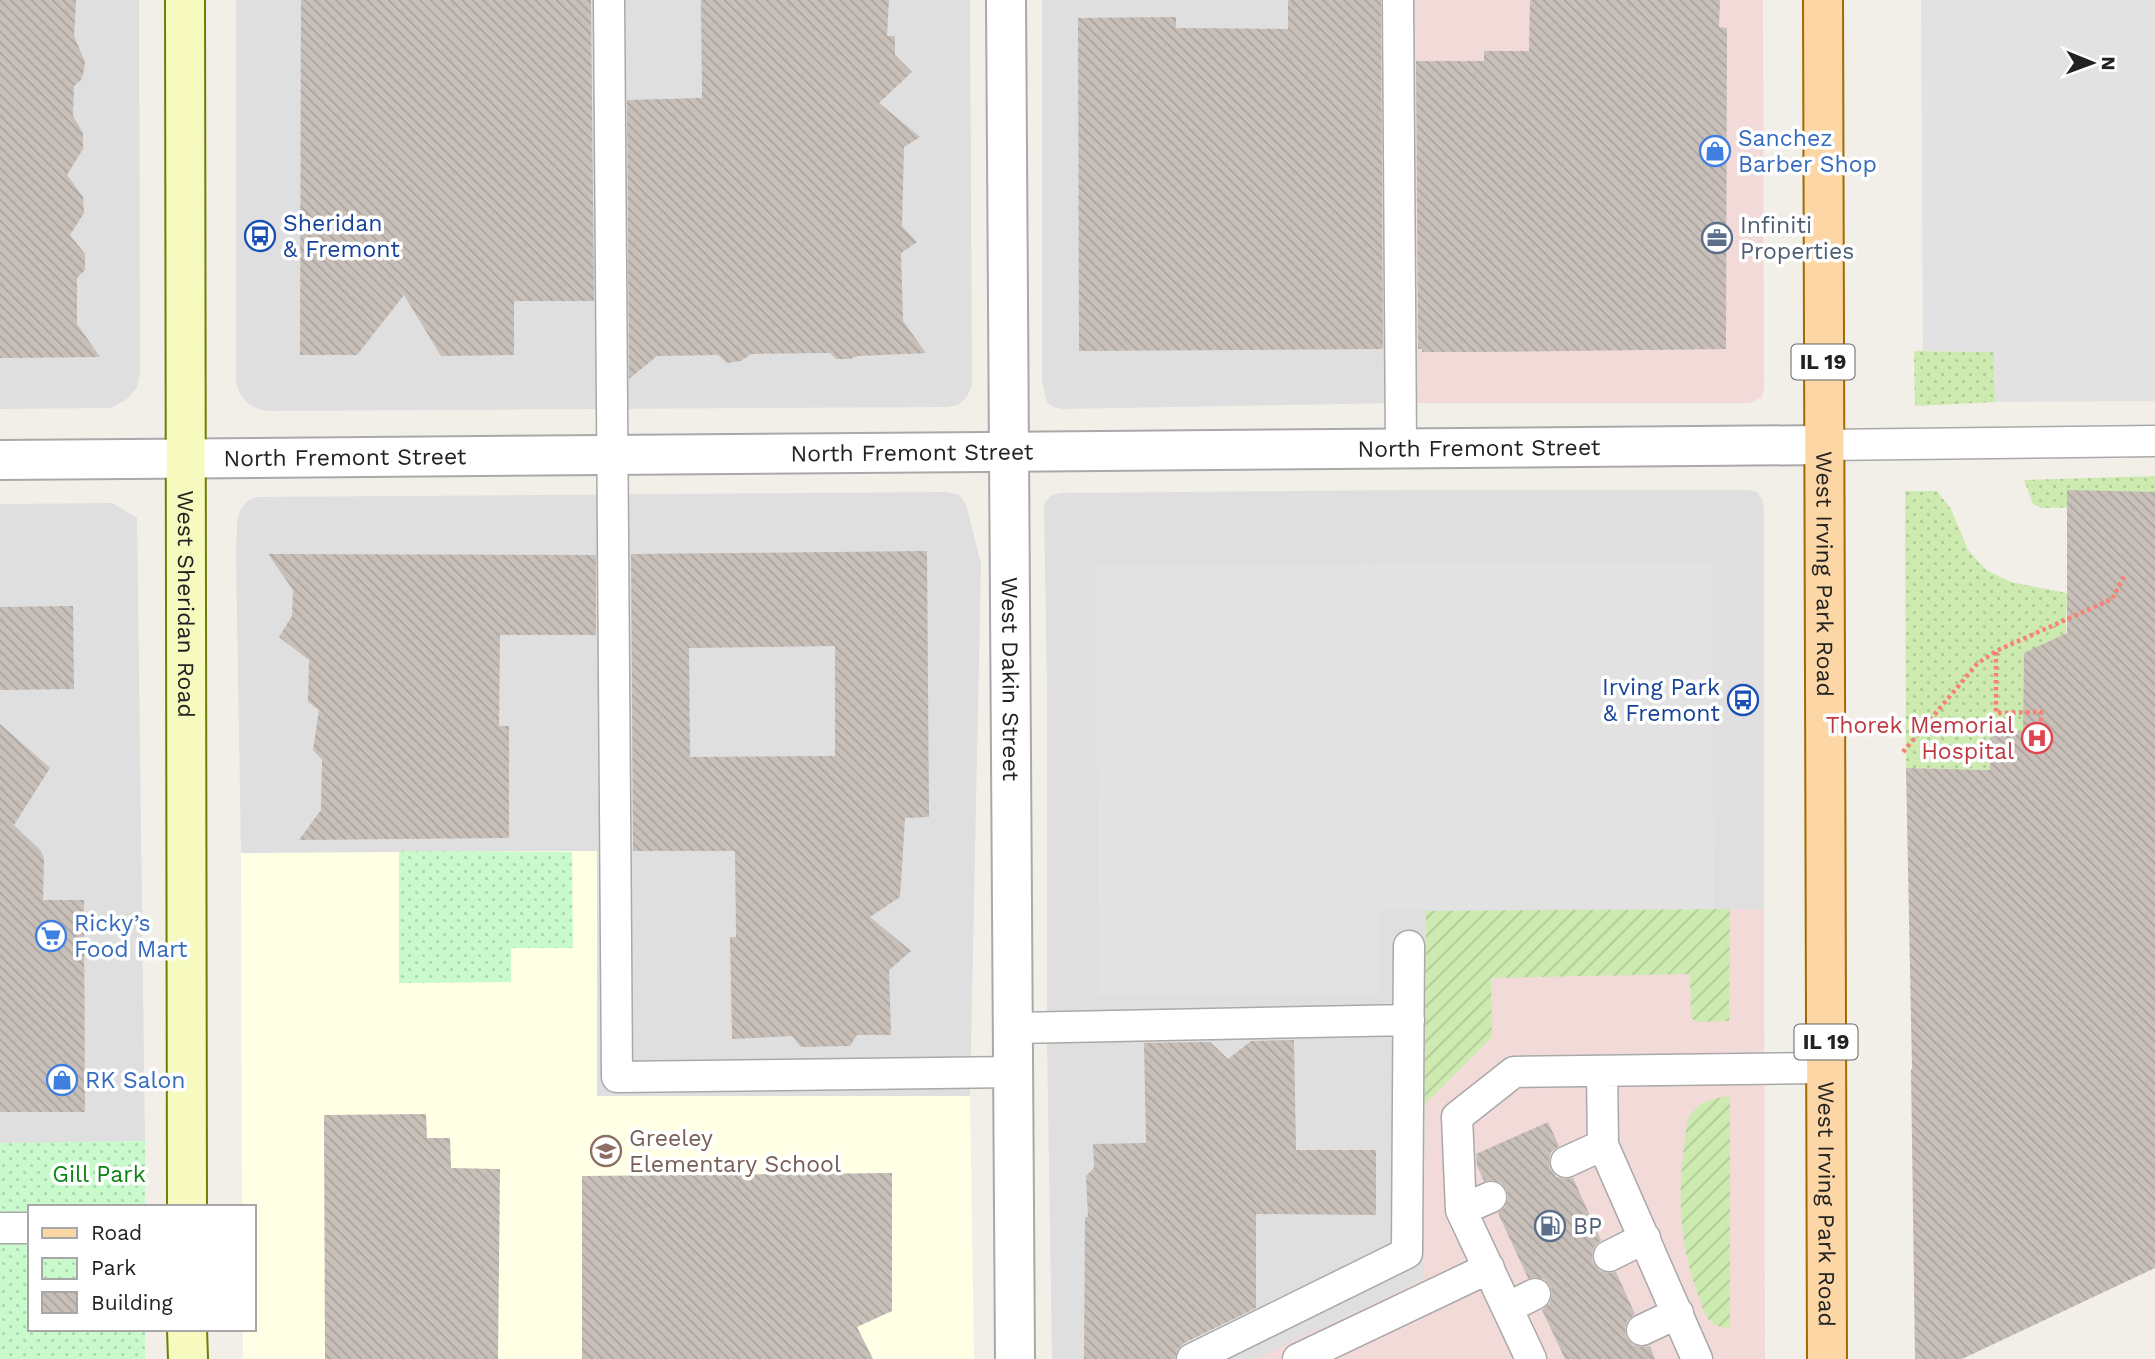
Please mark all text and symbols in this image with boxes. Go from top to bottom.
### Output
north arrow [2057,28,2127,98]
text: N [2097,56,2120,71]
place label: Sanchez Barber Shop [1738,125,1877,178]
shop icon: Sanchez Barber Shop [1698,134,1732,168]
place label: Sheridan & Fremont [283,210,400,263]
place label: Infiniti Properties [1740,212,1854,265]
bus stop icon: Sheridan & Fremont [243,219,277,253]
office icon: Infiniti Properties [1700,221,1734,255]
road number: IL 19 [1792,344,1854,380]
street label: North Fremont Street [1357,434,1601,463]
street label: North Fremont Street [790,438,1034,467]
street label: North Fremont Street [223,443,467,472]
street label: West Irving Park Road [1810,451,1838,697]
street label: West Sheridan Road [172,490,199,718]
street label: West Dakin Street [996,577,1024,782]
place label: Irving Park & Fremont [1602,674,1720,727]
bus stop icon: Irving Park & Fremont [1726,683,1760,717]
place label: Thorek Memorial Hospital [1826,712,2014,765]
hospital icon: Thorek Memorial Hospital [2020,721,2054,755]
place label: Ricky’s Food Mart [74,910,188,963]
supermarket icon: Ricky’s Food Mart [34,919,68,953]
road number: IL 19 [1794,1024,1857,1060]
shop icon: RK Salon [45,1063,79,1097]
place label: RK Salon [85,1067,186,1094]
street label: West Irving Park Road [1812,1081,1840,1327]
place label: Greeley Elementary School [629,1125,841,1178]
school or university icon: Greeley Elementary School [589,1134,623,1168]
park label: Gill Park [52,1161,146,1188]
legend [28,1205,256,1331]
fuel station icon: BP [1533,1209,1567,1243]
place label: BP [1573,1213,1602,1240]
text: Road [91,1220,142,1245]
text: Park [91,1255,136,1280]
text: Building [91,1290,173,1315]

